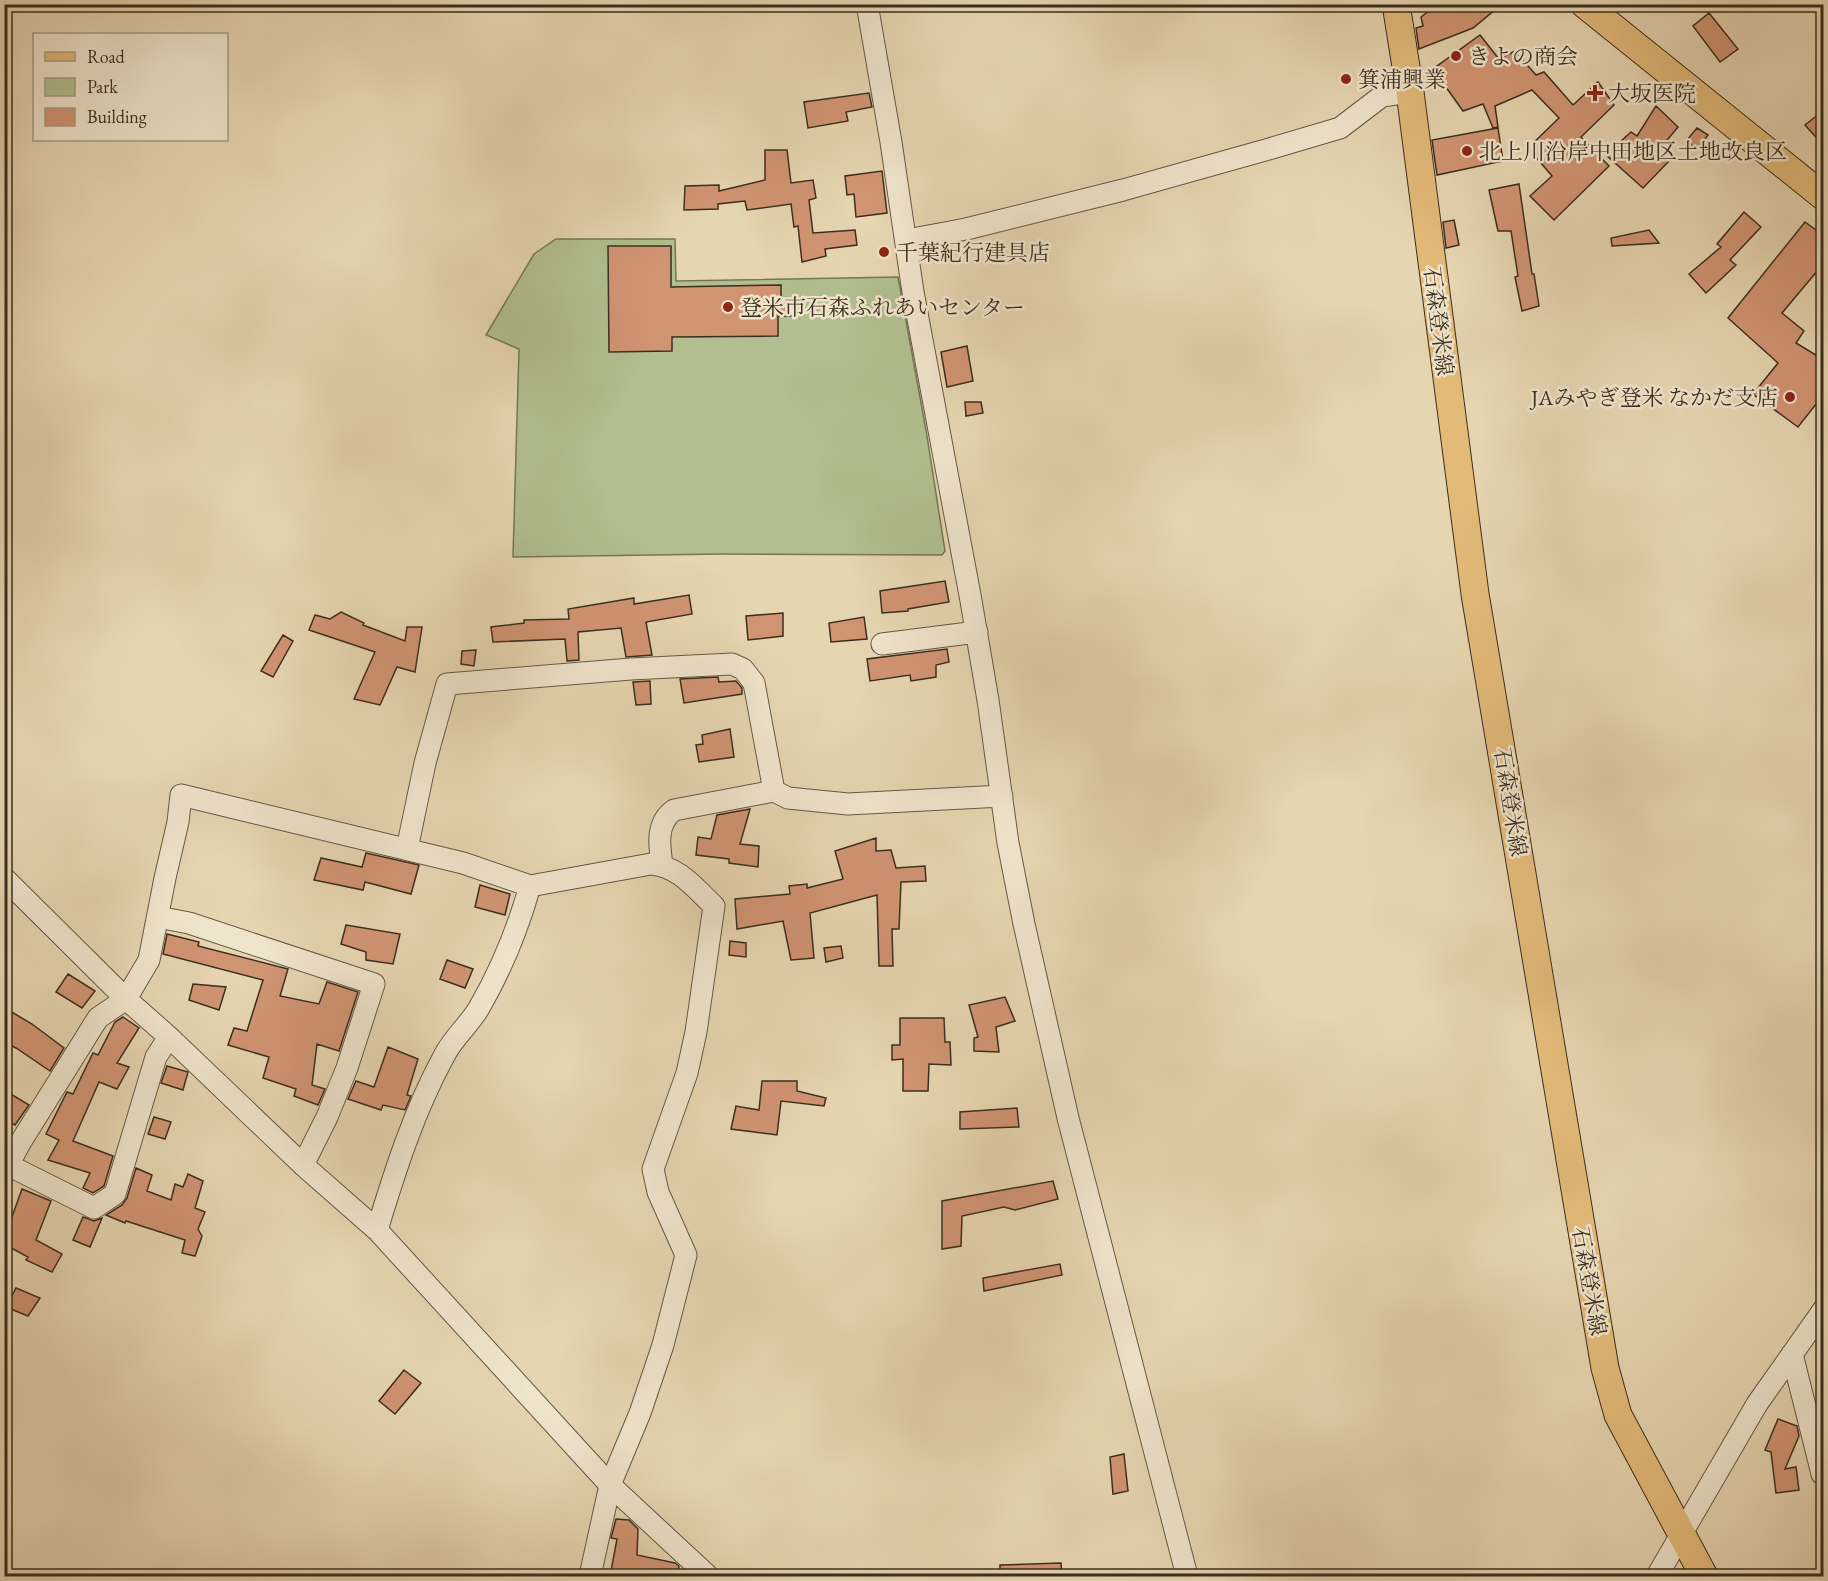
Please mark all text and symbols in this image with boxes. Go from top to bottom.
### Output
legend [33,33,228,141]
place label: きよの商会 [1468,42,1578,71]
text: Road [87,45,126,68]
marker: きよの商会 [1449,49,1463,63]
place label: 箕浦興業 [1358,65,1446,94]
marker: 箕浦興業 [1339,72,1353,86]
text: Park [87,75,118,98]
place label: 大坂医院 [1608,79,1696,108]
marker: 大坂医院 [1586,84,1604,102]
text: Building [87,105,147,128]
place label: 北上川沿岸中田地区土地改良区 [1479,137,1787,166]
marker: 北上川沿岸中田地区土地改良区 [1460,144,1474,158]
place label: 千葉紀行建具店 [896,238,1050,267]
marker: 千葉紀行建具店 [877,245,891,259]
street label: 石森登米線 [1417,265,1460,377]
place label: 登米市石森ふれあいセンター [740,293,1025,322]
marker: 登米市石森ふれあいセンター [721,300,735,314]
place label: JAみやぎ登米 なかだ支店 [1529,383,1778,412]
marker: JAみやぎ登米 なかだ支店 [1783,390,1797,404]
street label: 石森登米線 [1488,745,1533,859]
street label: 石森登米線 [1566,1224,1613,1338]

